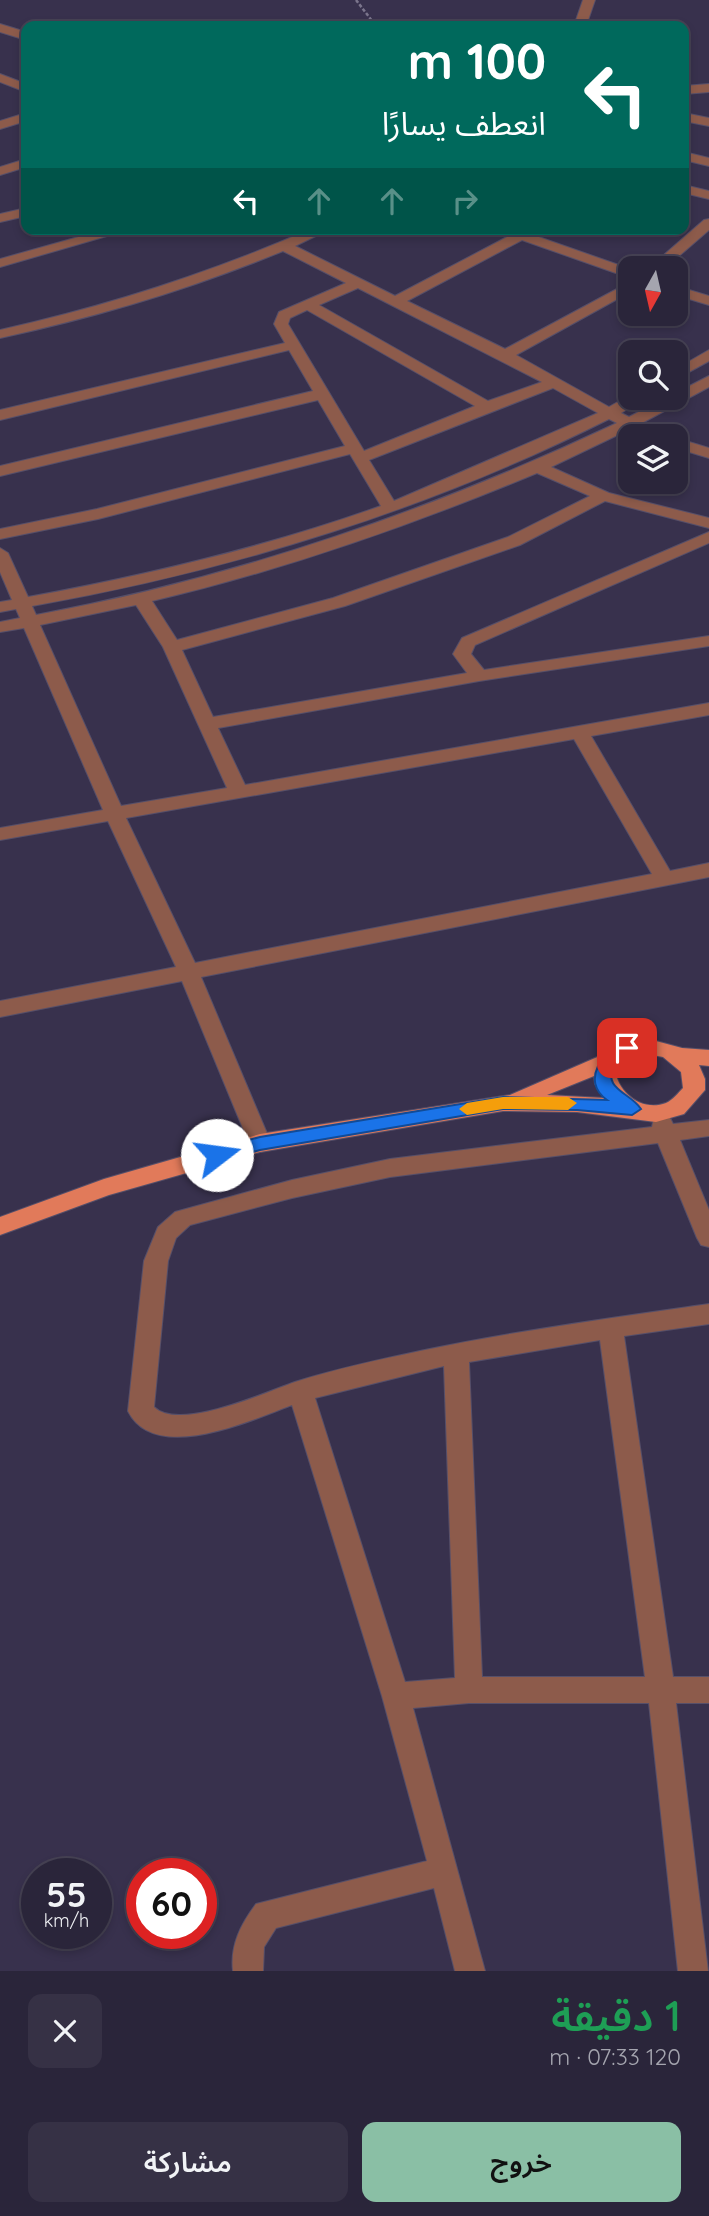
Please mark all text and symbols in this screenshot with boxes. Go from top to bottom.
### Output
text: 100 m [408,30,546,91]
icon: left [570,49,661,140]
text: انعطف يسارًا [382,103,546,143]
icon: left [227,182,265,220]
icon: ahead [300,182,338,220]
icon: ahead [373,182,411,220]
icon: right [446,182,484,220]
north arrow [618,256,688,326]
map controls [618,256,688,494]
button: search [618,340,688,410]
button: layers [618,424,688,494]
pin [597,1018,657,1078]
icon: arrive [608,1029,646,1067]
position arrow [180,1118,254,1192]
speed limit sign: 60 [126,1858,217,1949]
text: 55 [46,1872,87,1916]
text: km/h [44,1909,89,1932]
text: 1 دقيقة [551,1989,681,2042]
button: close [28,1994,102,2068]
text: 120 m · 07:33 [549,2042,681,2071]
button: مشاركة [28,2122,348,2202]
button: خروج [362,2122,681,2202]

